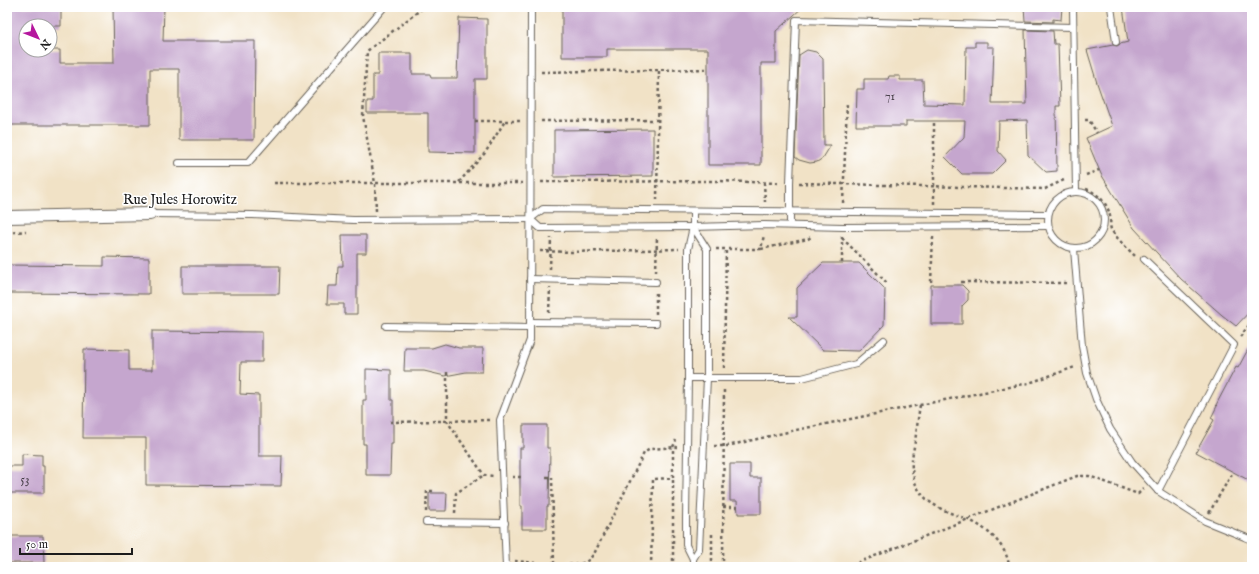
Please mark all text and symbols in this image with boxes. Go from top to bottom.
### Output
north arrow [18,18,58,58]
text: N [36,35,54,53]
house number: 71 [885,89,895,104]
street label: Rue Jules Horowitz [123,191,238,209]
house number: 53 [21,472,29,487]
scale bar [20,530,132,556]
text: 50 m [26,537,48,552]

